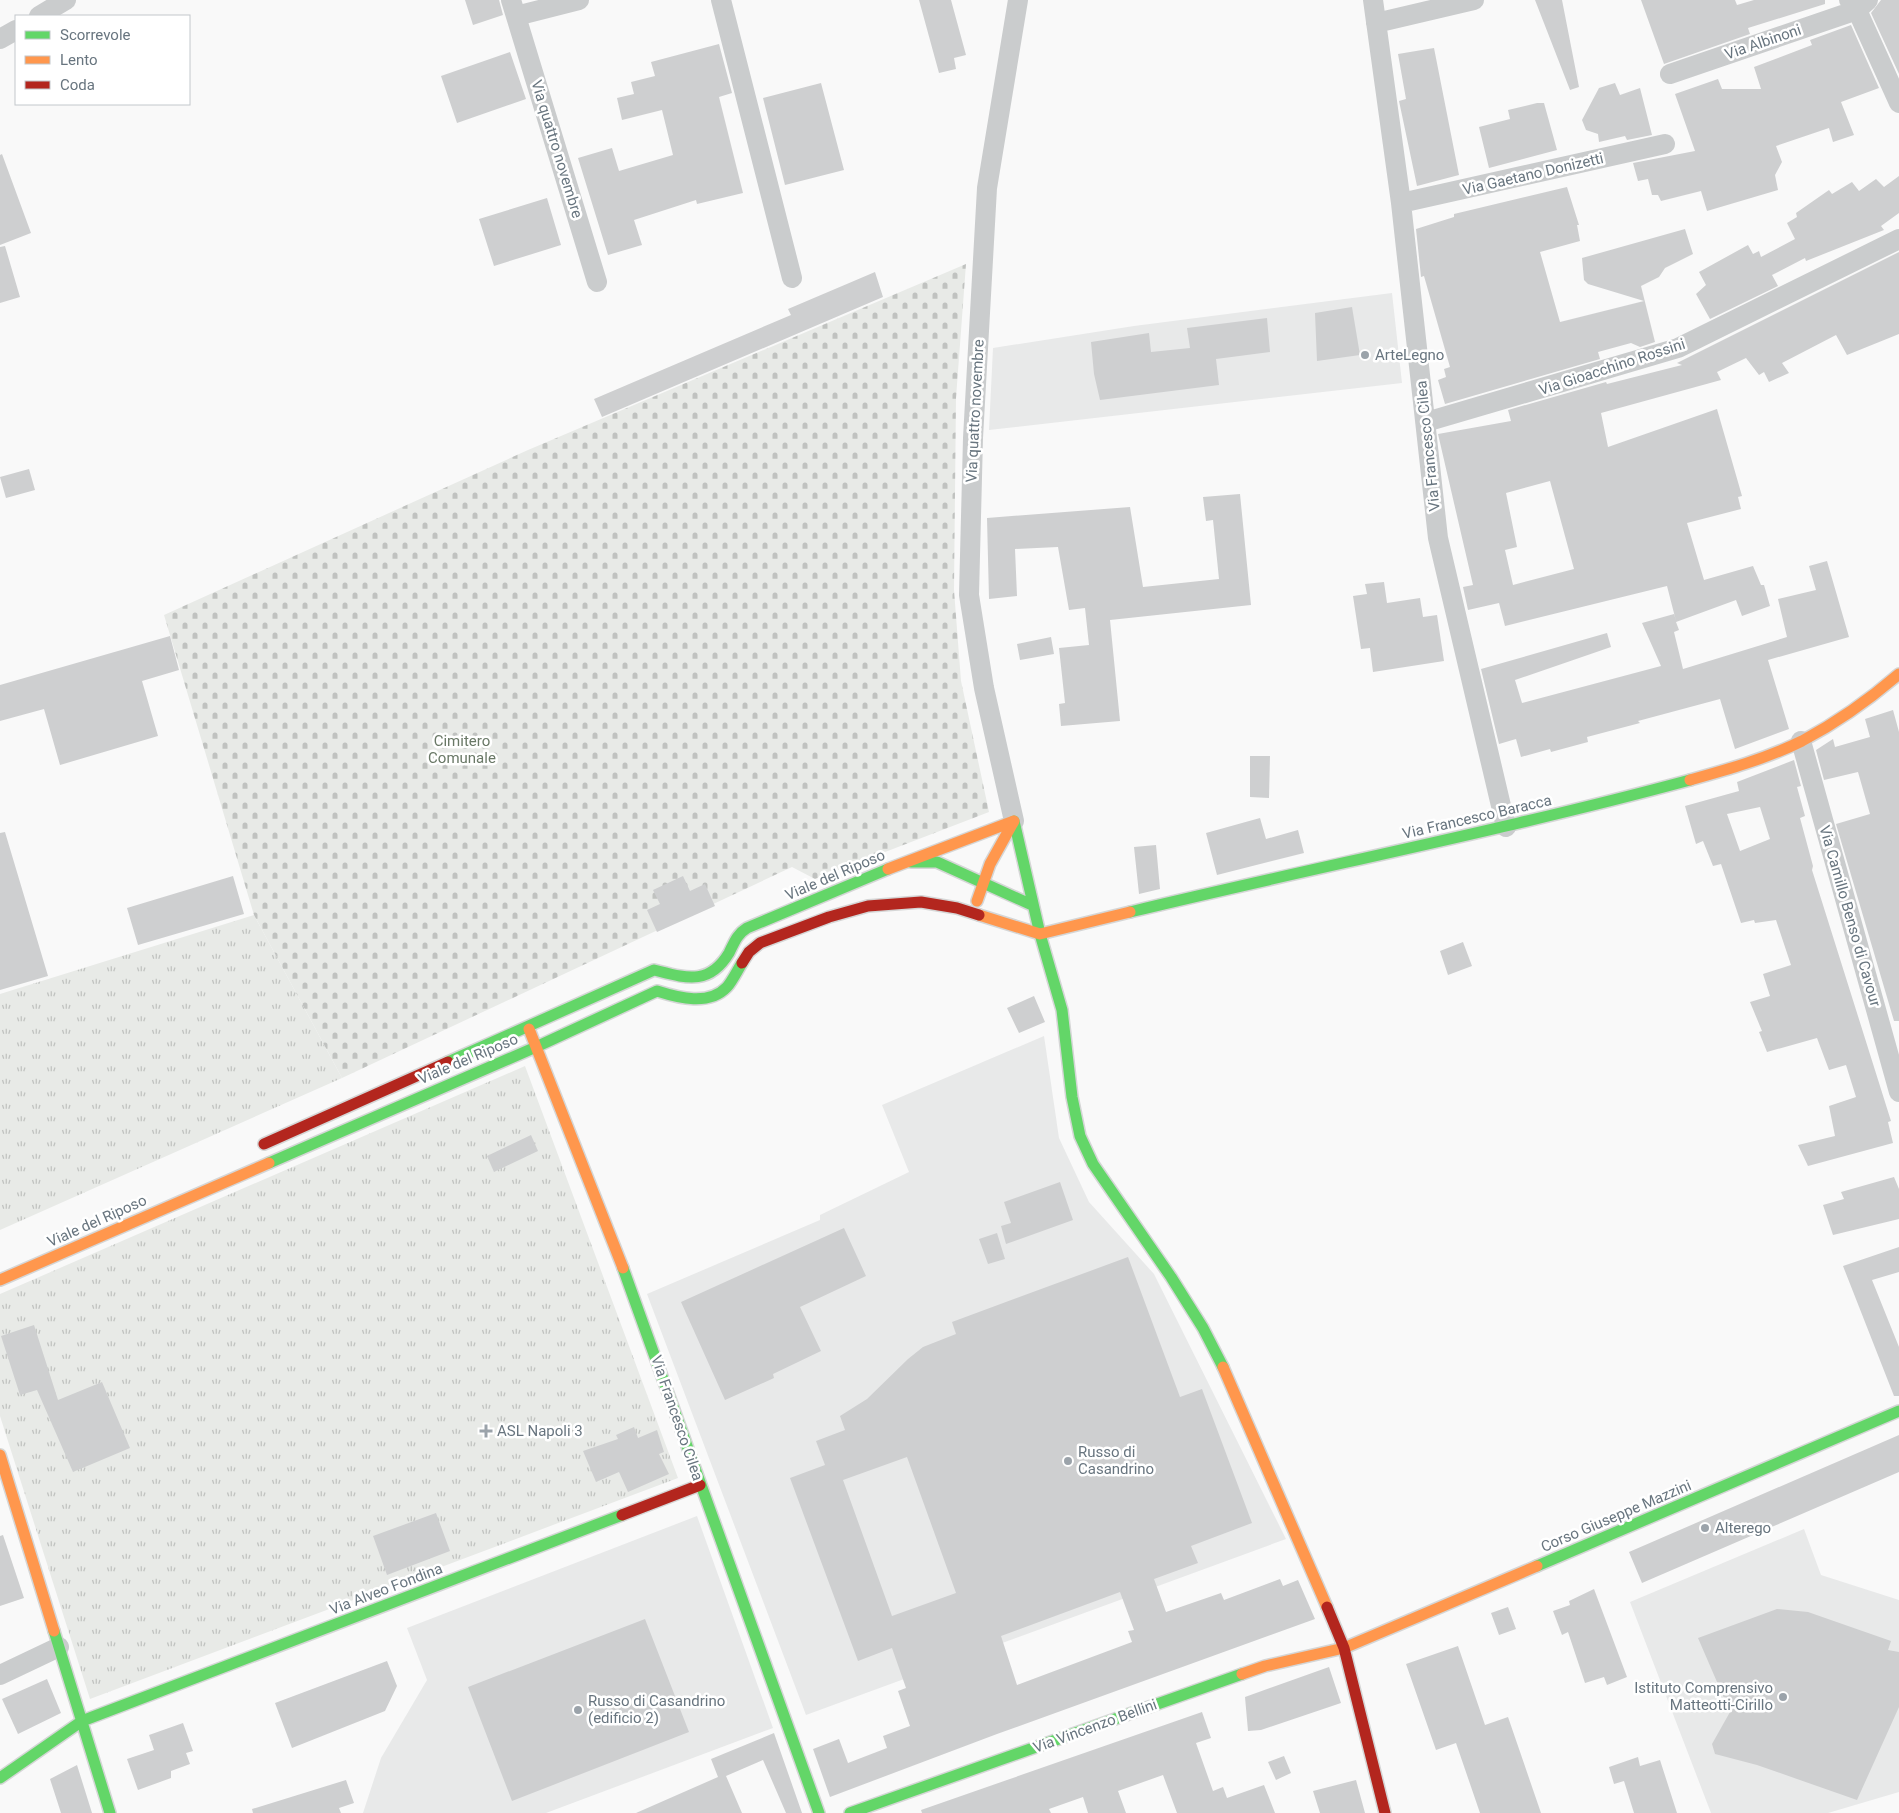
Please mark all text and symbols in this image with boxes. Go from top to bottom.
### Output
legend [15,15,190,105]
street label: Via Albinoni [1723,21,1803,63]
text: Scorrevole [60,26,131,44]
text: Lento [60,51,98,69]
text: Coda [60,76,95,94]
street label: Via quattro novembre [527,78,587,220]
street label: Via Gaetano Donizetti [1461,149,1605,199]
street label: Via Gioacchino Rossini [1537,335,1687,399]
street label: Via quattro novembre [962,339,988,483]
place label: ArteLegno [1375,346,1444,364]
marker: ArteLegno [1359,349,1371,361]
street label: Via Francesco Cilea [1412,380,1444,512]
park label: Cimitero Comunale [428,732,496,767]
street label: Via Francesco Baracca [1401,791,1553,843]
street label: Via Camillo Benso di Cavour [1815,823,1885,1009]
street label: Viale del Riposo [782,846,888,904]
street label: Viale del Riposo [415,1030,521,1088]
street label: Viale del Riposo [45,1191,149,1251]
street label: Via Francesco Cilea [647,1353,707,1483]
place label: ASL Napoli 3 [497,1422,583,1440]
marker: ASL Napoli 3 [479,1424,493,1438]
place label: Russo di Casandrino [1078,1443,1154,1478]
marker: Russo di Casandrino [1062,1455,1074,1467]
street label: Corso Giuseppe Mazzini [1538,1476,1694,1556]
place label: Alterego [1715,1519,1771,1537]
marker: Alterego [1699,1522,1711,1534]
street label: Via Alveo Fondina [327,1559,445,1619]
place label: Istituto Comprensivo Matteotti-Cirillo [1634,1679,1773,1714]
marker: Istituto Comprensivo Matteotti-Cirillo [1777,1691,1789,1703]
place label: Russo di Casandrino (edificio 2) [588,1692,725,1727]
street label: Via Vincenzo Bellini [1031,1695,1159,1757]
marker: Russo di Casandrino (edificio 2) [572,1704,584,1716]

